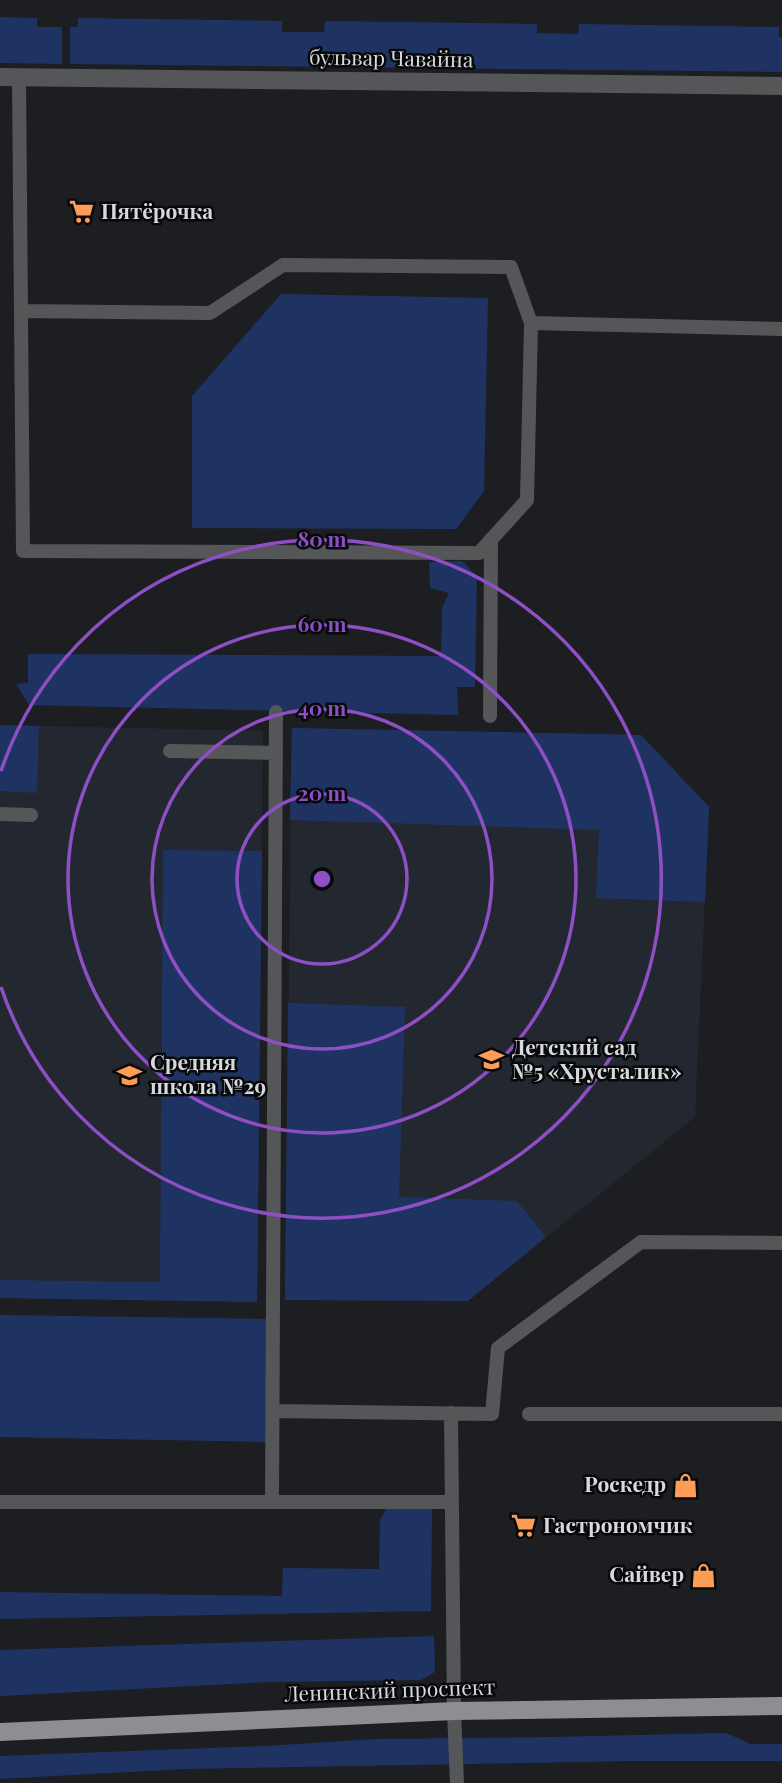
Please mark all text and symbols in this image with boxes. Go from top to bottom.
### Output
street label: бульвар Чавайна [309,42,474,72]
place label: Пятёрочка [101,196,213,224]
supermarket icon: Пятёрочка [67,198,95,226]
text: 80 m [297,524,347,552]
text: 60 m [297,609,347,637]
text: 40 m [298,693,346,721]
text: 20 m [298,778,346,806]
centre of rings [310,867,334,891]
place label: Детский сад №5 «Хрусталик» [512,1032,682,1084]
school or university icon: Детский сад №5 «Хрусталик» [478,1046,506,1074]
place label: Средняя школа №29 [150,1047,266,1099]
school or university icon: Средняя школа №29 [116,1061,144,1089]
place label: Роскедр [584,1469,666,1497]
shop icon: Роскедр [672,1471,700,1499]
place label: Гастрономчик [543,1510,693,1538]
supermarket icon: Гастрономчик [509,1512,537,1540]
place label: Сайвер [609,1559,684,1587]
shop icon: Сайвер [690,1561,718,1589]
street label: Ленинский проспект [283,1671,496,1707]

